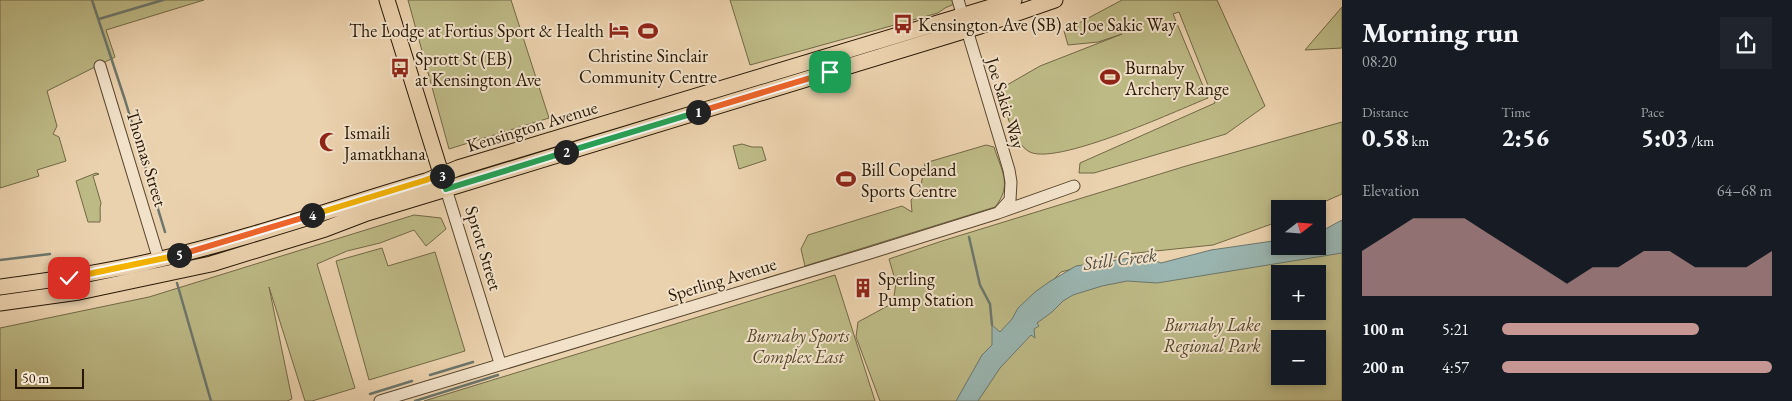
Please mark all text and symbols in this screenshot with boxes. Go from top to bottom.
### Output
bus stop icon: Kensington Ave (SB) at Joe Sakic Way [892,13,914,35]
place label: Kensington Ave (SB) at Joe Sakic Way [918,13,1176,36]
text: Morning run [1362,14,1519,50]
button: share [1720,17,1772,69]
place label: The Lodge at Fortius Sport & Health [349,19,604,42]
hotel icon: The Lodge at Fortius Sport & Health [608,19,630,41]
sports icon: Christine Sinclair Community Centre [637,20,659,42]
place label: Christine Sinclair Community Centre [579,44,717,88]
place label: Sprott St (EB) at Kensington Ave [415,47,541,91]
pin [809,51,851,93]
text: 08:20 [1362,51,1397,72]
street label: Joe Sakic Way [981,53,1031,152]
place label: Burnaby Archery Range [1124,56,1229,100]
bus stop icon: Sprott St (EB) at Kensington Ave [389,57,411,79]
icon: arrive [816,58,844,86]
sports icon: Burnaby Archery Range [1099,66,1121,88]
street label: Kensington Avenue [464,95,600,157]
pin: 1 [686,100,710,124]
text: 1 [695,103,702,121]
text: Distance [1362,103,1409,121]
text: Time [1501,103,1531,121]
text: Pace [1641,103,1664,121]
street label: Thomas Street [121,107,173,210]
place label: Ismaili Jamatkhana [342,121,427,165]
text: 0.58 [1362,121,1409,153]
text: 2:56 [1501,121,1549,153]
text: 5:03 [1641,121,1688,153]
mosque icon: Ismaili Jamatkhana [318,131,340,153]
text: km [1409,132,1429,150]
text: /km [1688,132,1714,150]
pin: 2 [554,140,578,164]
text: 2 [563,143,570,161]
place label: Bill Copeland Sports Centre [861,158,957,202]
pin: 3 [430,164,454,188]
text: 3 [439,167,446,185]
sports icon: Bill Copeland Sports Centre [835,168,857,190]
text: Elevation [1362,180,1420,201]
text: 64–68 m [1717,180,1772,201]
north arrow [1271,200,1326,255]
map controls [1271,200,1326,385]
pin: 4 [300,202,324,228]
street label: Sprott Street [460,203,508,293]
text: 4 [309,206,316,224]
pin: 5 [166,242,192,268]
water label: Still Creek [1081,242,1159,276]
text: 5 [176,246,183,264]
street label: Sperling Avenue [665,252,779,306]
pin [48,257,90,299]
icon: check [55,264,83,292]
button: + [1271,265,1326,320]
place label: Sperling Pump Station [878,267,975,311]
building icon: Sperling Pump Station [852,277,874,299]
park label: Burnaby Lake Regional Park [1163,313,1261,358]
text: 100 m [1362,319,1404,340]
text: 5:21 [1442,319,1469,340]
park label: Burnaby Sports Complex East [745,324,851,369]
button: − [1271,330,1326,385]
text: 200 m [1362,357,1404,378]
text: 4:57 [1442,357,1469,378]
scale bar [15,366,84,389]
text: 50 m [22,369,49,387]

